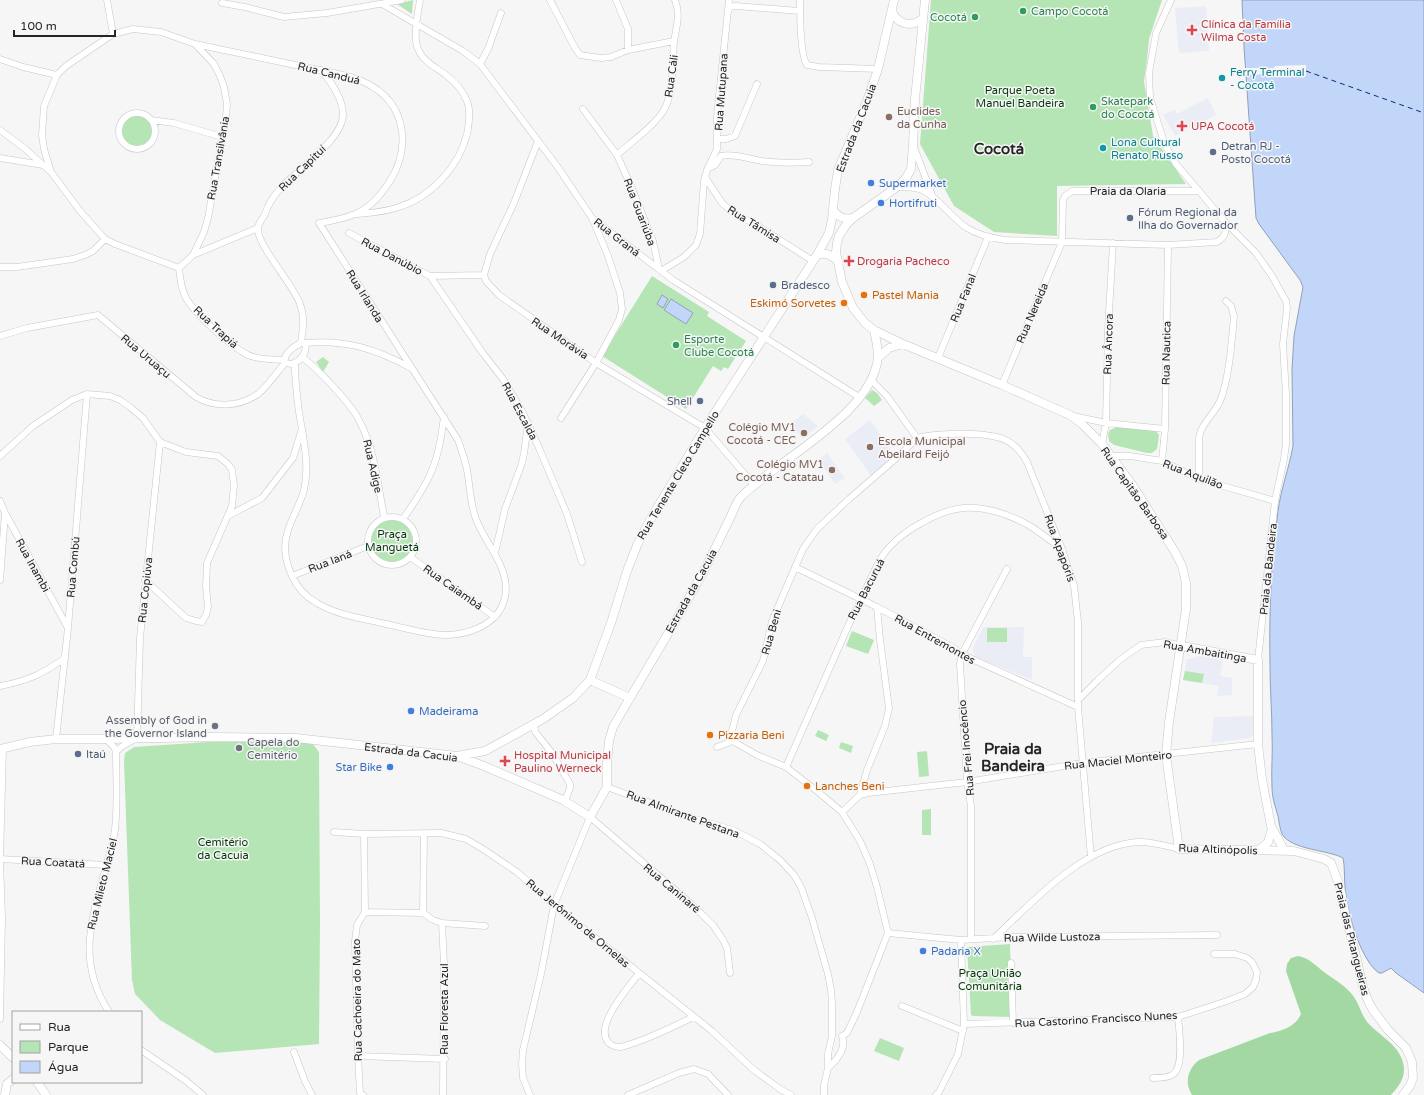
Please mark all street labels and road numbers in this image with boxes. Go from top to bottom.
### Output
street label: Rua Mutupana [712,53,731,131]
street label: Rua Cáli [662,54,681,98]
street label: Rua Canduá [296,59,361,88]
street label: Estrada da Cacuia [834,82,879,174]
street label: Rua Transilvânia [205,115,232,201]
street label: Rua Capituí [276,142,329,194]
street label: Rua Guariúba [621,176,658,248]
street label: Praia da Olaria [1090,185,1166,198]
street label: Rua Tâmisa [725,203,783,246]
street label: Rua Graná [591,215,642,260]
street label: Rua Danúbio [359,235,425,278]
street label: Rua Irlanda [343,268,386,325]
street label: Rua Fanal [948,272,979,324]
street label: Rua Nereida [1014,281,1051,345]
street label: Rua Trapiá [191,304,241,351]
street label: Rua Âncora [1101,313,1116,375]
street label: Rua Morávia [529,315,591,362]
street label: Rua Nautica [1159,321,1174,385]
street label: Rua Uruaçu [118,332,173,381]
street label: Rua Escalda [499,380,540,442]
street label: Rua Tenente Cleto Campello [635,408,722,542]
street label: Rua Adige [360,438,385,494]
street label: Rua Capitão Barbosa [1098,444,1171,542]
street label: Rua Aquilão [1161,457,1225,492]
street label: Rua Apapóris [1041,513,1078,584]
street label: Praia da Bandeira [1257,522,1280,616]
street label: Rua Inambi [13,536,53,594]
street label: Rua Combú [64,536,83,598]
street label: Rua Ianá [306,547,354,576]
street label: Estrada da Cacuia [663,547,720,636]
street label: Rua Bacuruá [845,556,887,622]
street label: Rua Copiúva [136,557,155,624]
street label: Rua Caiambá [421,562,485,613]
street label: Rua Beni [759,608,784,656]
street label: Rua Entremontes [892,612,978,667]
street label: Rua Ambaitinga [1162,638,1248,665]
street label: Rua Frei Inocêncio [956,699,977,796]
street label: Estrada da Cacuia [363,740,458,765]
street label: Rua Maciel Monteiro [1063,748,1173,773]
street label: Rua Almirante Pestana [624,788,741,841]
street label: Rua Mileto Maciel [85,837,120,931]
street label: Rua Altinópolis [1178,842,1258,857]
street label: Rua Coatatá [20,854,85,871]
street label: Rua Caninaré [641,861,703,916]
street label: Rua Jerônimo de Ornelas [523,876,632,970]
street label: Praia das Pitangueiras [1331,881,1372,997]
street label: Rua Wilde Lustoza [1003,930,1101,945]
street label: Rua Cachoeira do Mato [350,938,365,1062]
street label: Rua Floresta Azul [438,963,451,1055]
street label: Rua Castorino Francisco Nunes [1014,1009,1178,1030]

